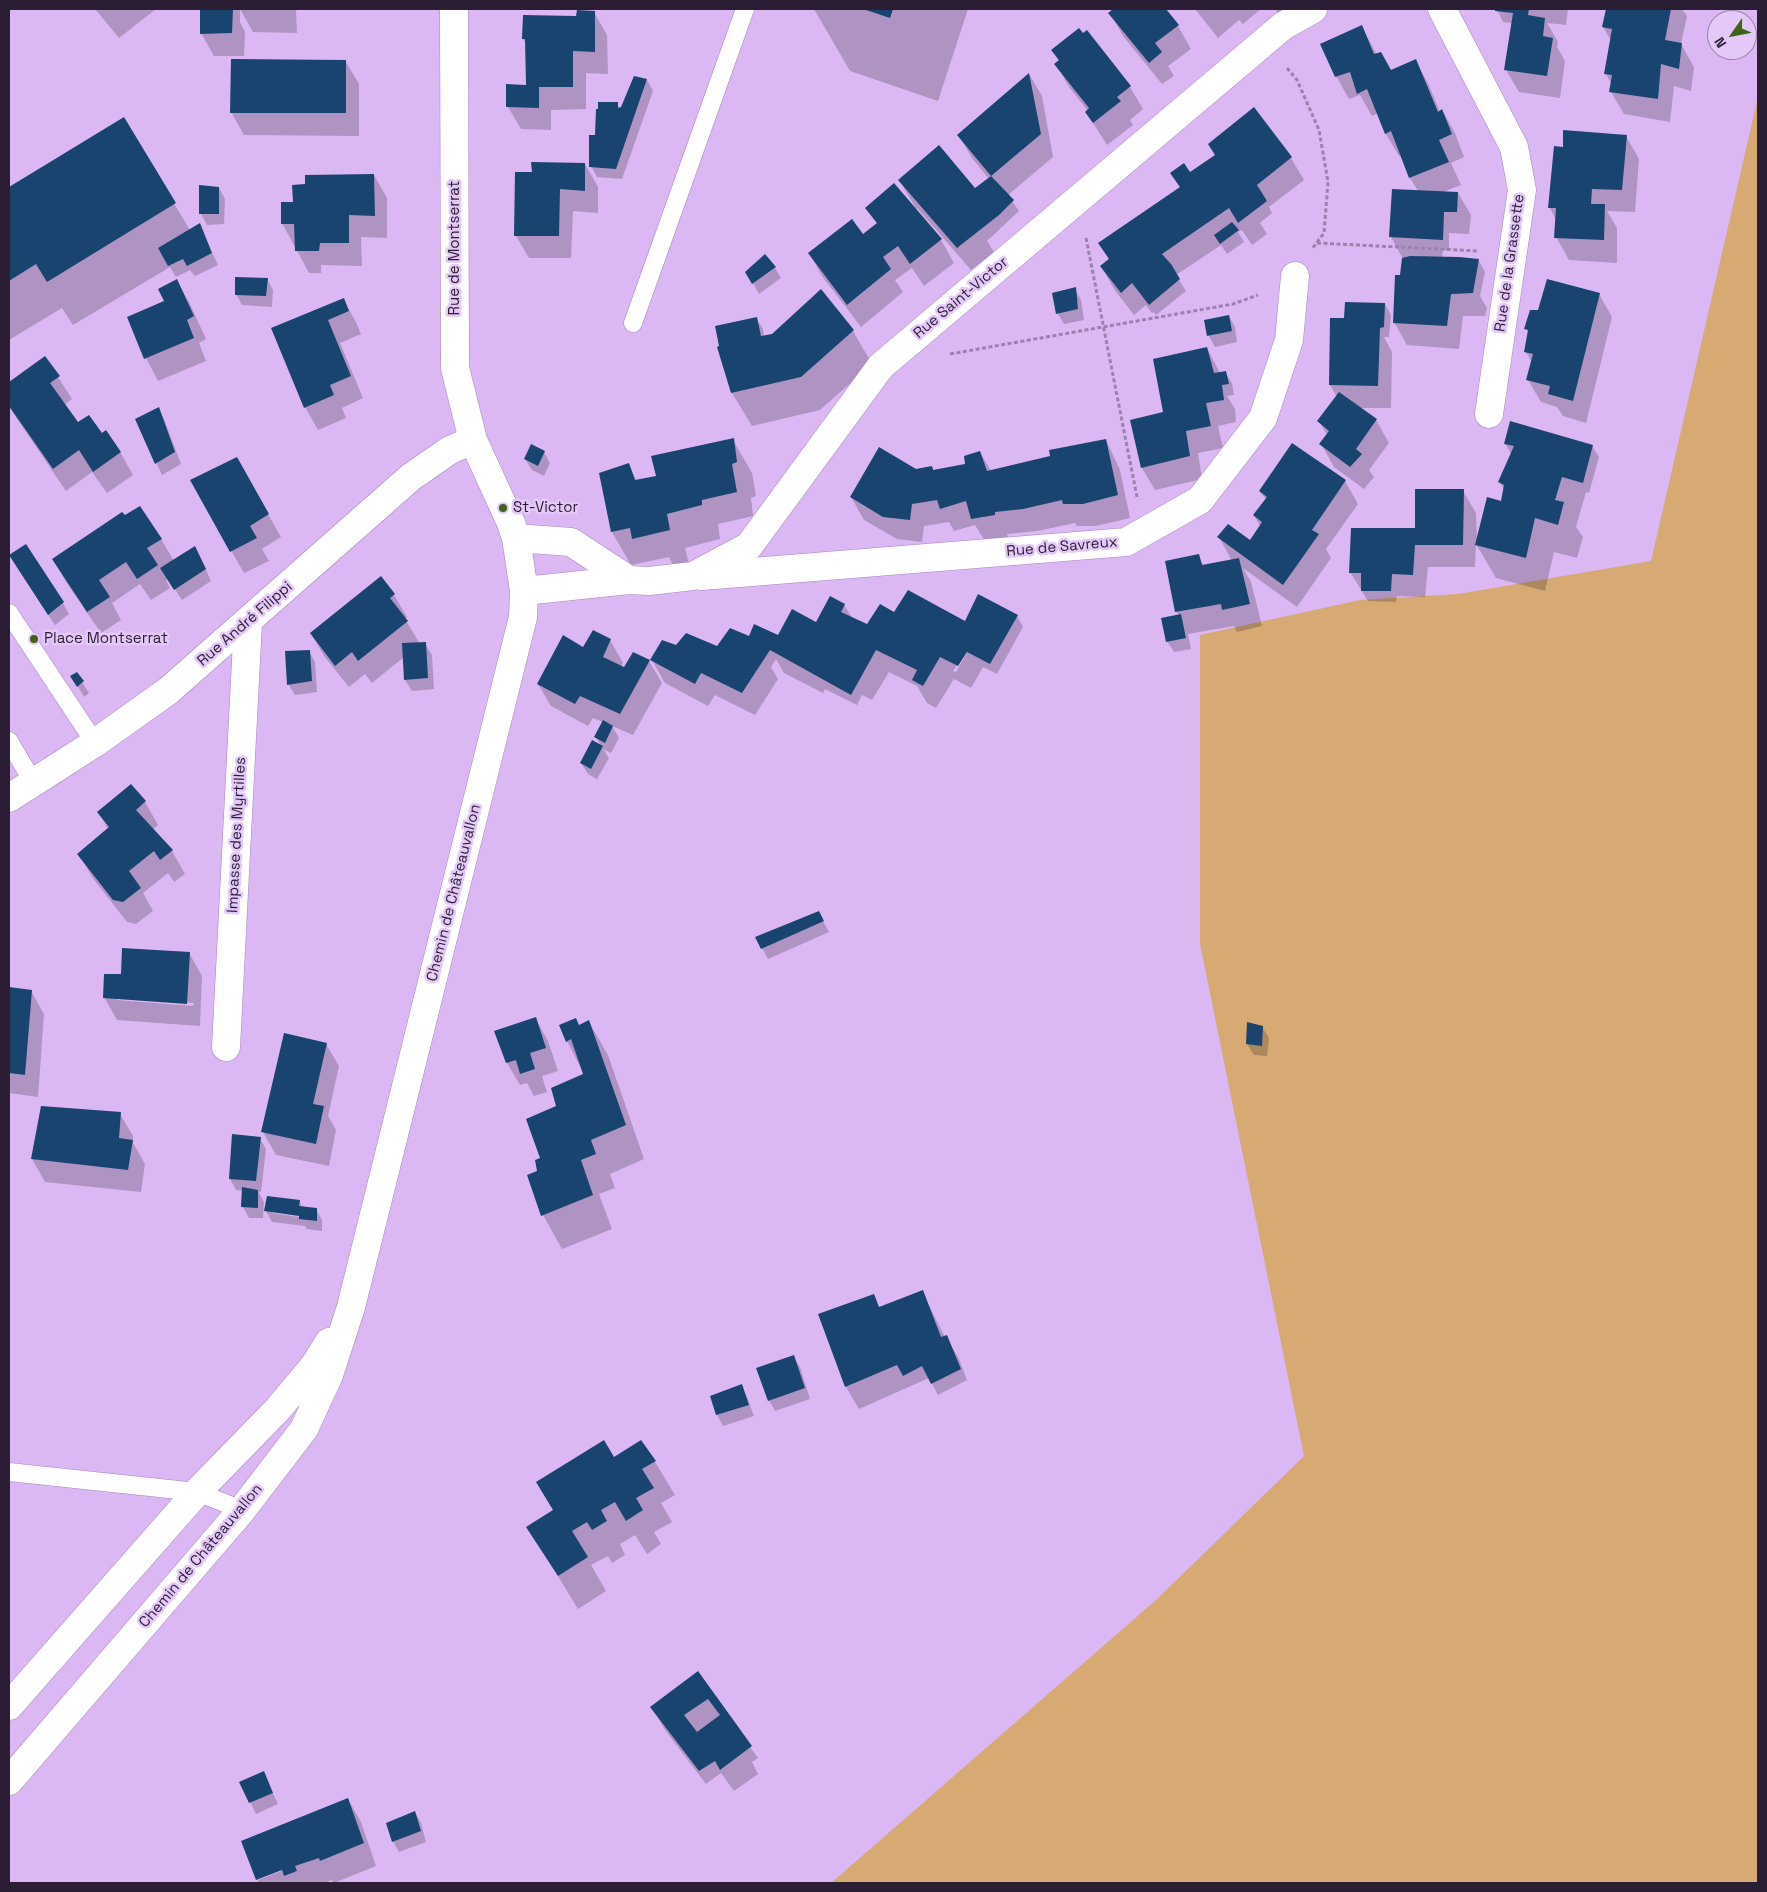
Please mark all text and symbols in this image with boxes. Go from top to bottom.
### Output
north arrow [1707,10,1757,60]
text: N [1710,34,1730,51]
street label: Rue de Montserrat [446,181,464,315]
street label: Rue de la Grassette [1491,193,1529,333]
street label: Rue Saint-Victor [910,253,1012,343]
place label: St-Victor [513,499,578,517]
marker: St-Victor [497,502,509,514]
street label: Rue de Savreux [1006,533,1118,561]
street label: Rue André Filippi [194,578,296,670]
place label: Place Montserrat [44,630,168,648]
marker: Place Montserrat [28,633,40,645]
street label: Impasse des Myrtilles [224,757,250,913]
street label: Chemin de Châteauvallon [423,802,485,984]
street label: Chemin de Châteauvallon [136,1480,266,1632]

